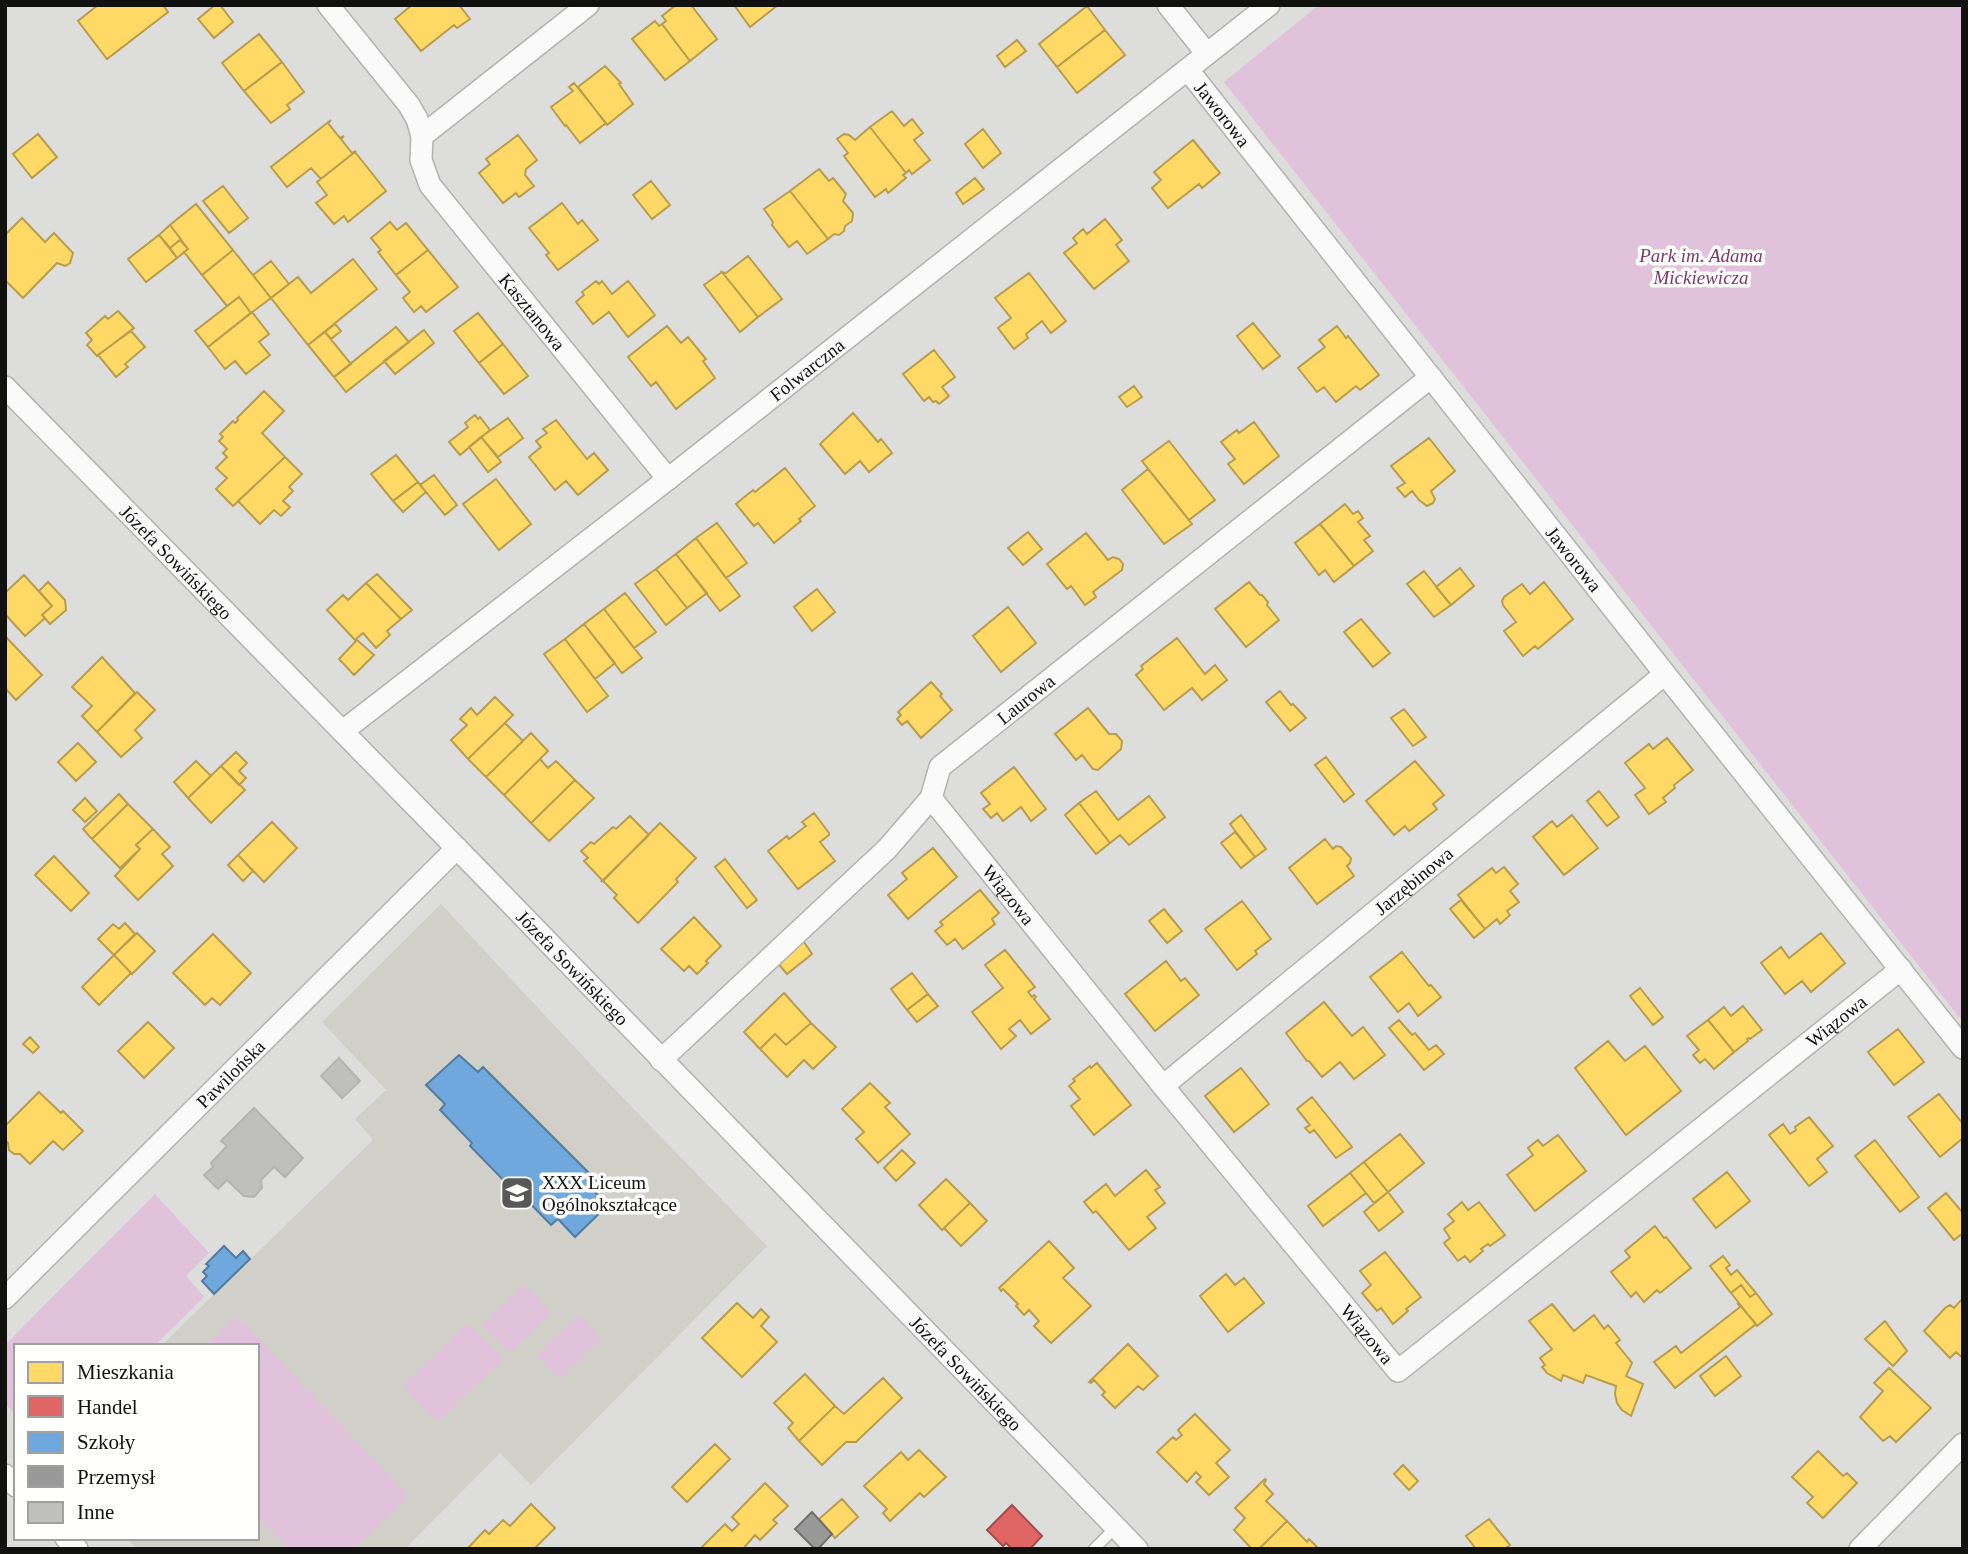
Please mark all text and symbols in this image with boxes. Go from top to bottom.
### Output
street label: Jaworowa [1190,78,1255,151]
park label: Park im. Adama Mickiewicza [1638,245,1763,288]
street label: Kasztanowa [495,269,570,355]
street label: Folwarczna [766,334,849,406]
street label: Józefa Sowińskiego [116,501,237,624]
street label: Jaworowa [1542,522,1606,596]
street label: Laurowa [993,670,1059,729]
street label: Jarzębinowa [1370,842,1458,919]
street label: Wiązowa [978,861,1039,930]
street label: Józefa Sowińskiego [512,906,633,1030]
street label: Wiązowa [1802,991,1871,1052]
street label: Pawilońska [192,1035,270,1112]
place label: XXX Liceum Ogólnokształcące [542,1172,677,1215]
school or university icon: XXX Liceum Ogólnokształcące [498,1174,536,1212]
street label: Wiązowa [1336,1300,1398,1369]
street label: Józefa Sowińskiego [906,1312,1026,1435]
legend [14,1344,259,1540]
text: Mieszkania [77,1360,174,1384]
text: Handel [77,1395,138,1419]
text: Szkoły [77,1430,136,1454]
text: Przemysł [77,1465,155,1489]
text: Inne [77,1500,114,1524]

